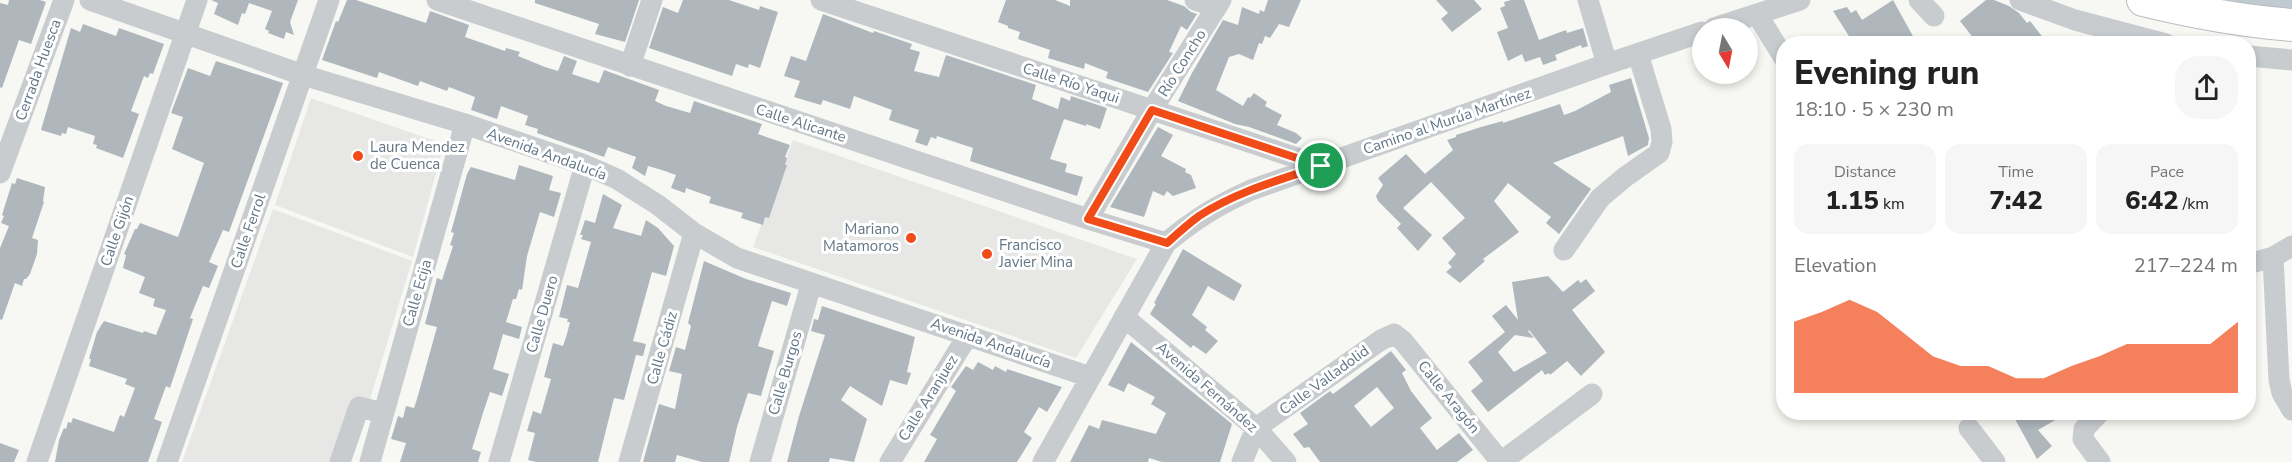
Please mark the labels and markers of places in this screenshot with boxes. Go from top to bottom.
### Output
place label: Laura Mendez de Cuenca [370,137,465,174]
pin [1295,140,1346,191]
marker: Laura Mendez de Cuenca [351,149,365,163]
place label: Mariano Matamoros [823,219,899,256]
marker: Mariano Matamoros [904,231,918,245]
place label: Francisco Javier Mina [998,235,1073,272]
marker: Francisco Javier Mina [980,247,994,261]

